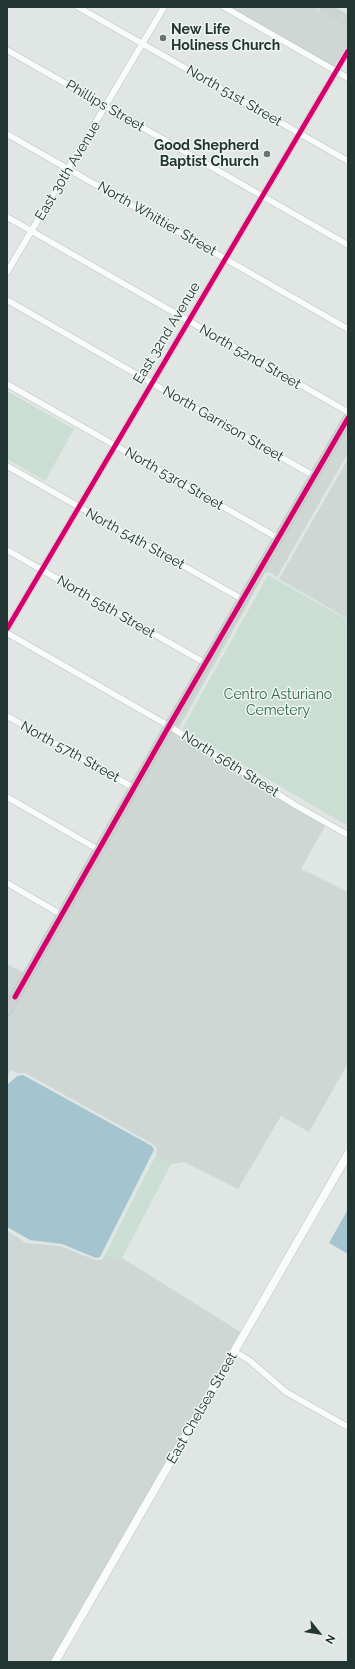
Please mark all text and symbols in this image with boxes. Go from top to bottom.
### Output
place label: New Life Holiness Church [171,22,280,54]
marker: New Life Holiness Church [158,33,168,43]
street label: North 51st Street [183,62,285,130]
street label: Phillips Street [63,77,147,135]
street label: East 30th Avenue [32,118,104,224]
place label: Good Shepherd Baptist Church [154,138,259,170]
marker: Good Shepherd Baptist Church [262,149,272,159]
street label: North Whittier Street [95,178,219,260]
street label: East 32nd Avenue [130,279,204,387]
street label: North 52nd Street [196,321,304,393]
street label: North Garrison Street [160,383,286,465]
street label: North 53rd Street [122,444,226,514]
street label: North 54th Street [82,505,188,573]
street label: North 55th Street [54,572,158,642]
park label: Centro Asturiano Cemetery [224,687,332,720]
street label: North 57th Street [18,718,122,786]
street label: North 56th Street [178,727,282,801]
street label: East Chelsea Street [163,1349,241,1467]
north arrow [299,1613,339,1653]
text: N [322,1632,338,1646]

